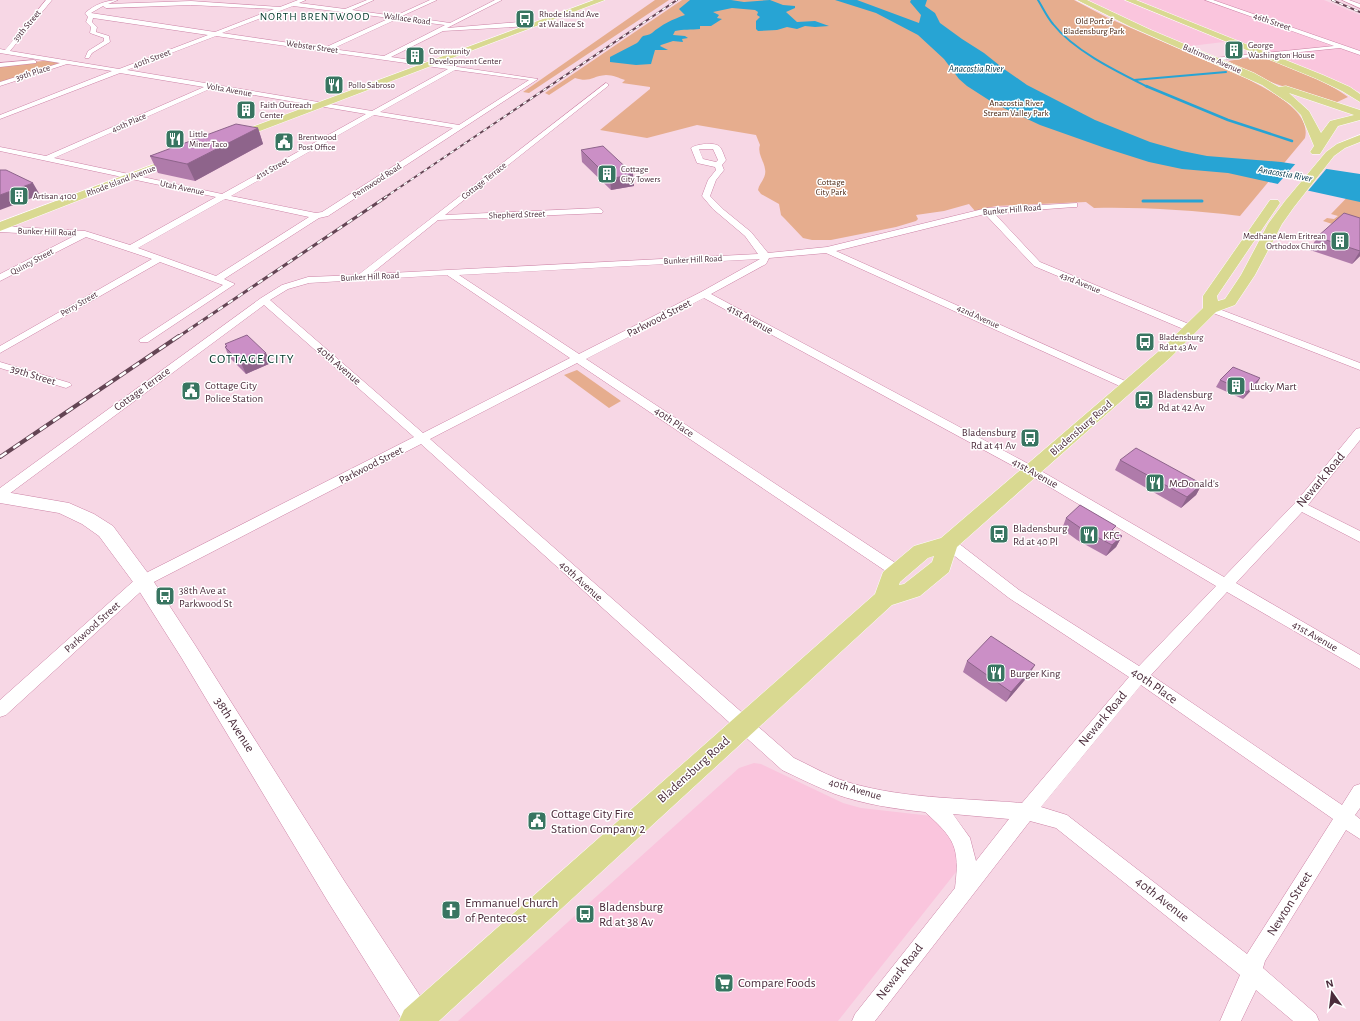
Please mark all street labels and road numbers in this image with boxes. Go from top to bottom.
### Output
street label: 39th Street [11,8,43,44]
street label: Wallace Road [383,11,431,27]
street label: 46th Street [1252,11,1292,33]
street label: Webster Street [286,39,339,55]
street label: Baltimore Avenue [1181,43,1243,75]
street label: 40th Street [132,48,172,70]
street label: 39th Place [15,63,51,83]
street label: Volta Avenue [206,82,252,98]
street label: 40th Place [110,111,148,135]
street label: 41st Street [254,156,290,182]
street label: Cottage Terrace [460,161,508,201]
street label: Pennwood Road [351,162,403,200]
street label: Rhode Island Avenue [85,164,157,198]
street label: Utah Avenue [159,179,205,197]
street label: Bunker Hill Road [982,203,1042,217]
street label: Shepherd Street [489,210,546,220]
street label: Bunker Hill Road [18,226,77,238]
street label: Quincy Street [9,247,55,277]
street label: Bunker Hill Road [663,254,723,266]
street label: Bunker Hill Road [340,271,400,283]
street label: 43rd Avenue [1058,271,1102,295]
street label: Perry Street [59,290,99,318]
street label: Parkwood Street [625,297,693,339]
street label: 41st Avenue [725,302,775,336]
street label: 42nd Avenue [955,304,1001,330]
street label: 40th Avenue [315,343,363,387]
street label: 39th Street [9,363,57,387]
street label: Cottage Terrace [112,365,172,413]
street label: Bladensburg Road [1048,398,1114,458]
street label: 40th Place [652,405,696,439]
street label: Parkwood Street [337,444,405,486]
street label: Newark Road [1294,450,1348,510]
street label: 41st Avenue [1010,456,1060,490]
street label: 40th Avenue [557,559,605,603]
street label: Parkwood Street [62,599,122,655]
street label: 41st Avenue [1290,619,1340,653]
street label: 40th Place [1129,665,1179,707]
street label: Newark Road [1076,689,1130,749]
street label: 38th Avenue [212,695,256,755]
street label: Bladensburg Road [655,734,733,806]
street label: 40th Avenue [827,776,883,802]
street label: Newton Street [1265,870,1315,938]
street label: 40th Avenue [1133,875,1191,925]
street label: Newark Road [874,941,926,1002]

